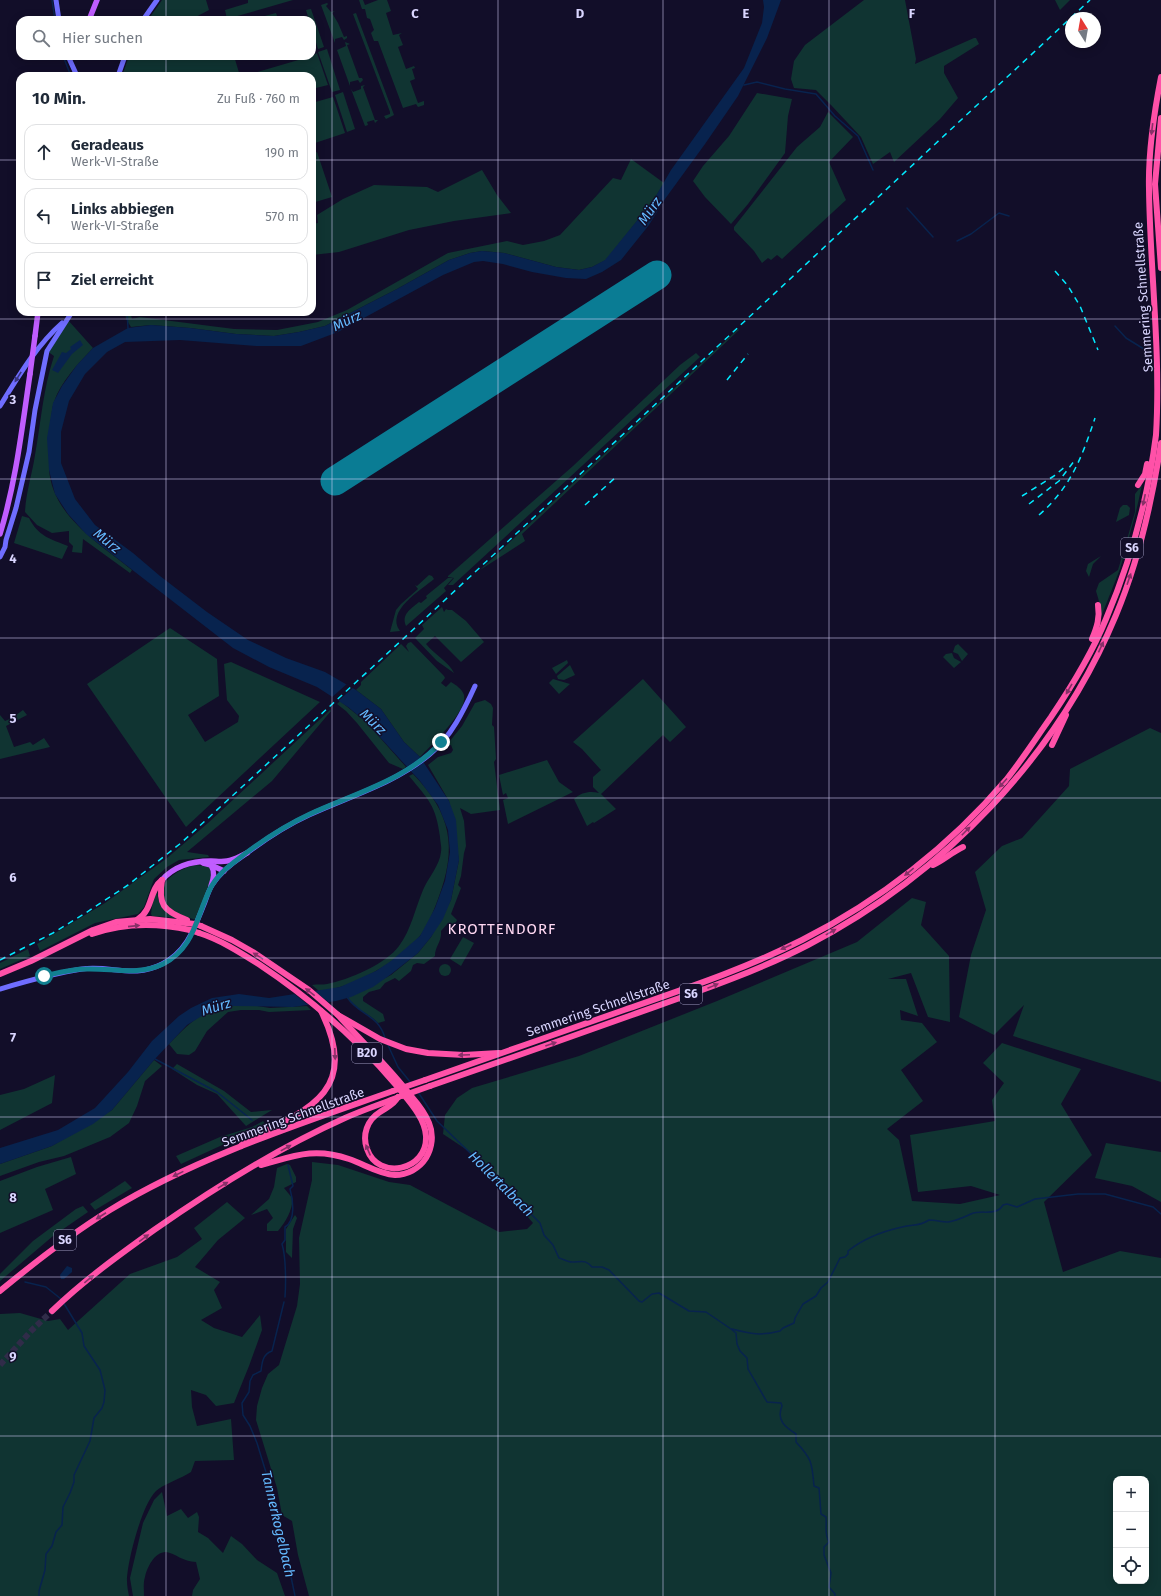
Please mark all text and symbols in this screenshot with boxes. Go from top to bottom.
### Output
text: C [411,6,419,21]
text: D [576,6,585,21]
text: E [743,6,750,21]
text: F [909,6,916,21]
north arrow [1065,12,1101,48]
search box [16,16,316,60]
icon: search [30,27,52,49]
text: Hier suchen [62,29,143,47]
text: 10 Min. [32,88,86,109]
text: Zu Fuß · 760 m [217,91,300,106]
one-way arrow [1149,123,1155,135]
text: Geradeaus [71,136,144,154]
icon: ahead [33,141,55,163]
text: 190 m [265,145,299,160]
text: Werk-VI-Straße [71,154,159,169]
water label: Mürz [634,193,666,228]
text: Links abbiegen [71,200,174,218]
icon: left [33,205,55,227]
text: 570 m [265,209,299,224]
text: Werk-VI-Straße [71,218,159,233]
street label: Semmering Schnellstraße [1130,221,1156,373]
icon: arrive [33,269,55,291]
text: Ziel erreicht [71,271,154,289]
water label: Mürz [330,307,365,335]
one-way arrow [14,371,21,383]
text: 3 [9,392,17,407]
one-way arrow [1140,494,1146,506]
water label: Mürz [90,525,125,558]
road number: S6 [1121,538,1143,558]
text: 4 [9,551,17,566]
one-way arrow [1127,573,1133,585]
one-way arrow [1098,641,1104,653]
one-way arrow [1066,683,1073,695]
water label: Mürz [356,705,390,739]
text: 5 [10,711,17,726]
route end [432,733,450,751]
one-way arrow [999,778,1008,787]
one-way arrow [961,826,971,836]
one-way arrow [904,868,914,876]
text: 6 [9,870,17,885]
district label: KROTTENDORF [448,920,556,938]
one-way arrow [128,923,140,929]
one-way arrow [825,929,837,935]
one-way arrow [781,944,792,950]
one-way arrow [253,952,264,959]
route start [35,967,53,985]
street label: Semmering Schnellstraße [524,976,672,1040]
one-way arrow [708,982,720,988]
road number: S6 [680,984,702,1004]
one-way arrow [305,988,316,996]
water label: Mürz [199,994,234,1020]
text: 7 [10,1030,16,1045]
one-way arrow [546,1040,558,1046]
road number: B20 [352,1043,382,1063]
one-way arrow [332,1048,338,1061]
one-way arrow [457,1052,470,1058]
street label: Semmering Schnellstraße [220,1084,366,1150]
one-way arrow [280,1144,292,1151]
one-way arrow [365,1144,371,1156]
water label: Hollertalbach [465,1148,537,1220]
one-way arrow [172,1171,184,1178]
one-way arrow [218,1181,228,1189]
text: 8 [9,1190,17,1205]
one-way arrow [96,1212,106,1220]
road number: S6 [54,1230,76,1250]
one-way arrow [139,1234,149,1242]
one-way arrow [84,1274,95,1283]
text: 9 [9,1349,17,1364]
water label: Tannerkogelbach [257,1469,299,1579]
map controls [1113,1476,1149,1584]
button: + [1113,1476,1149,1512]
button: − [1113,1512,1149,1548]
button: locate [1113,1548,1149,1584]

